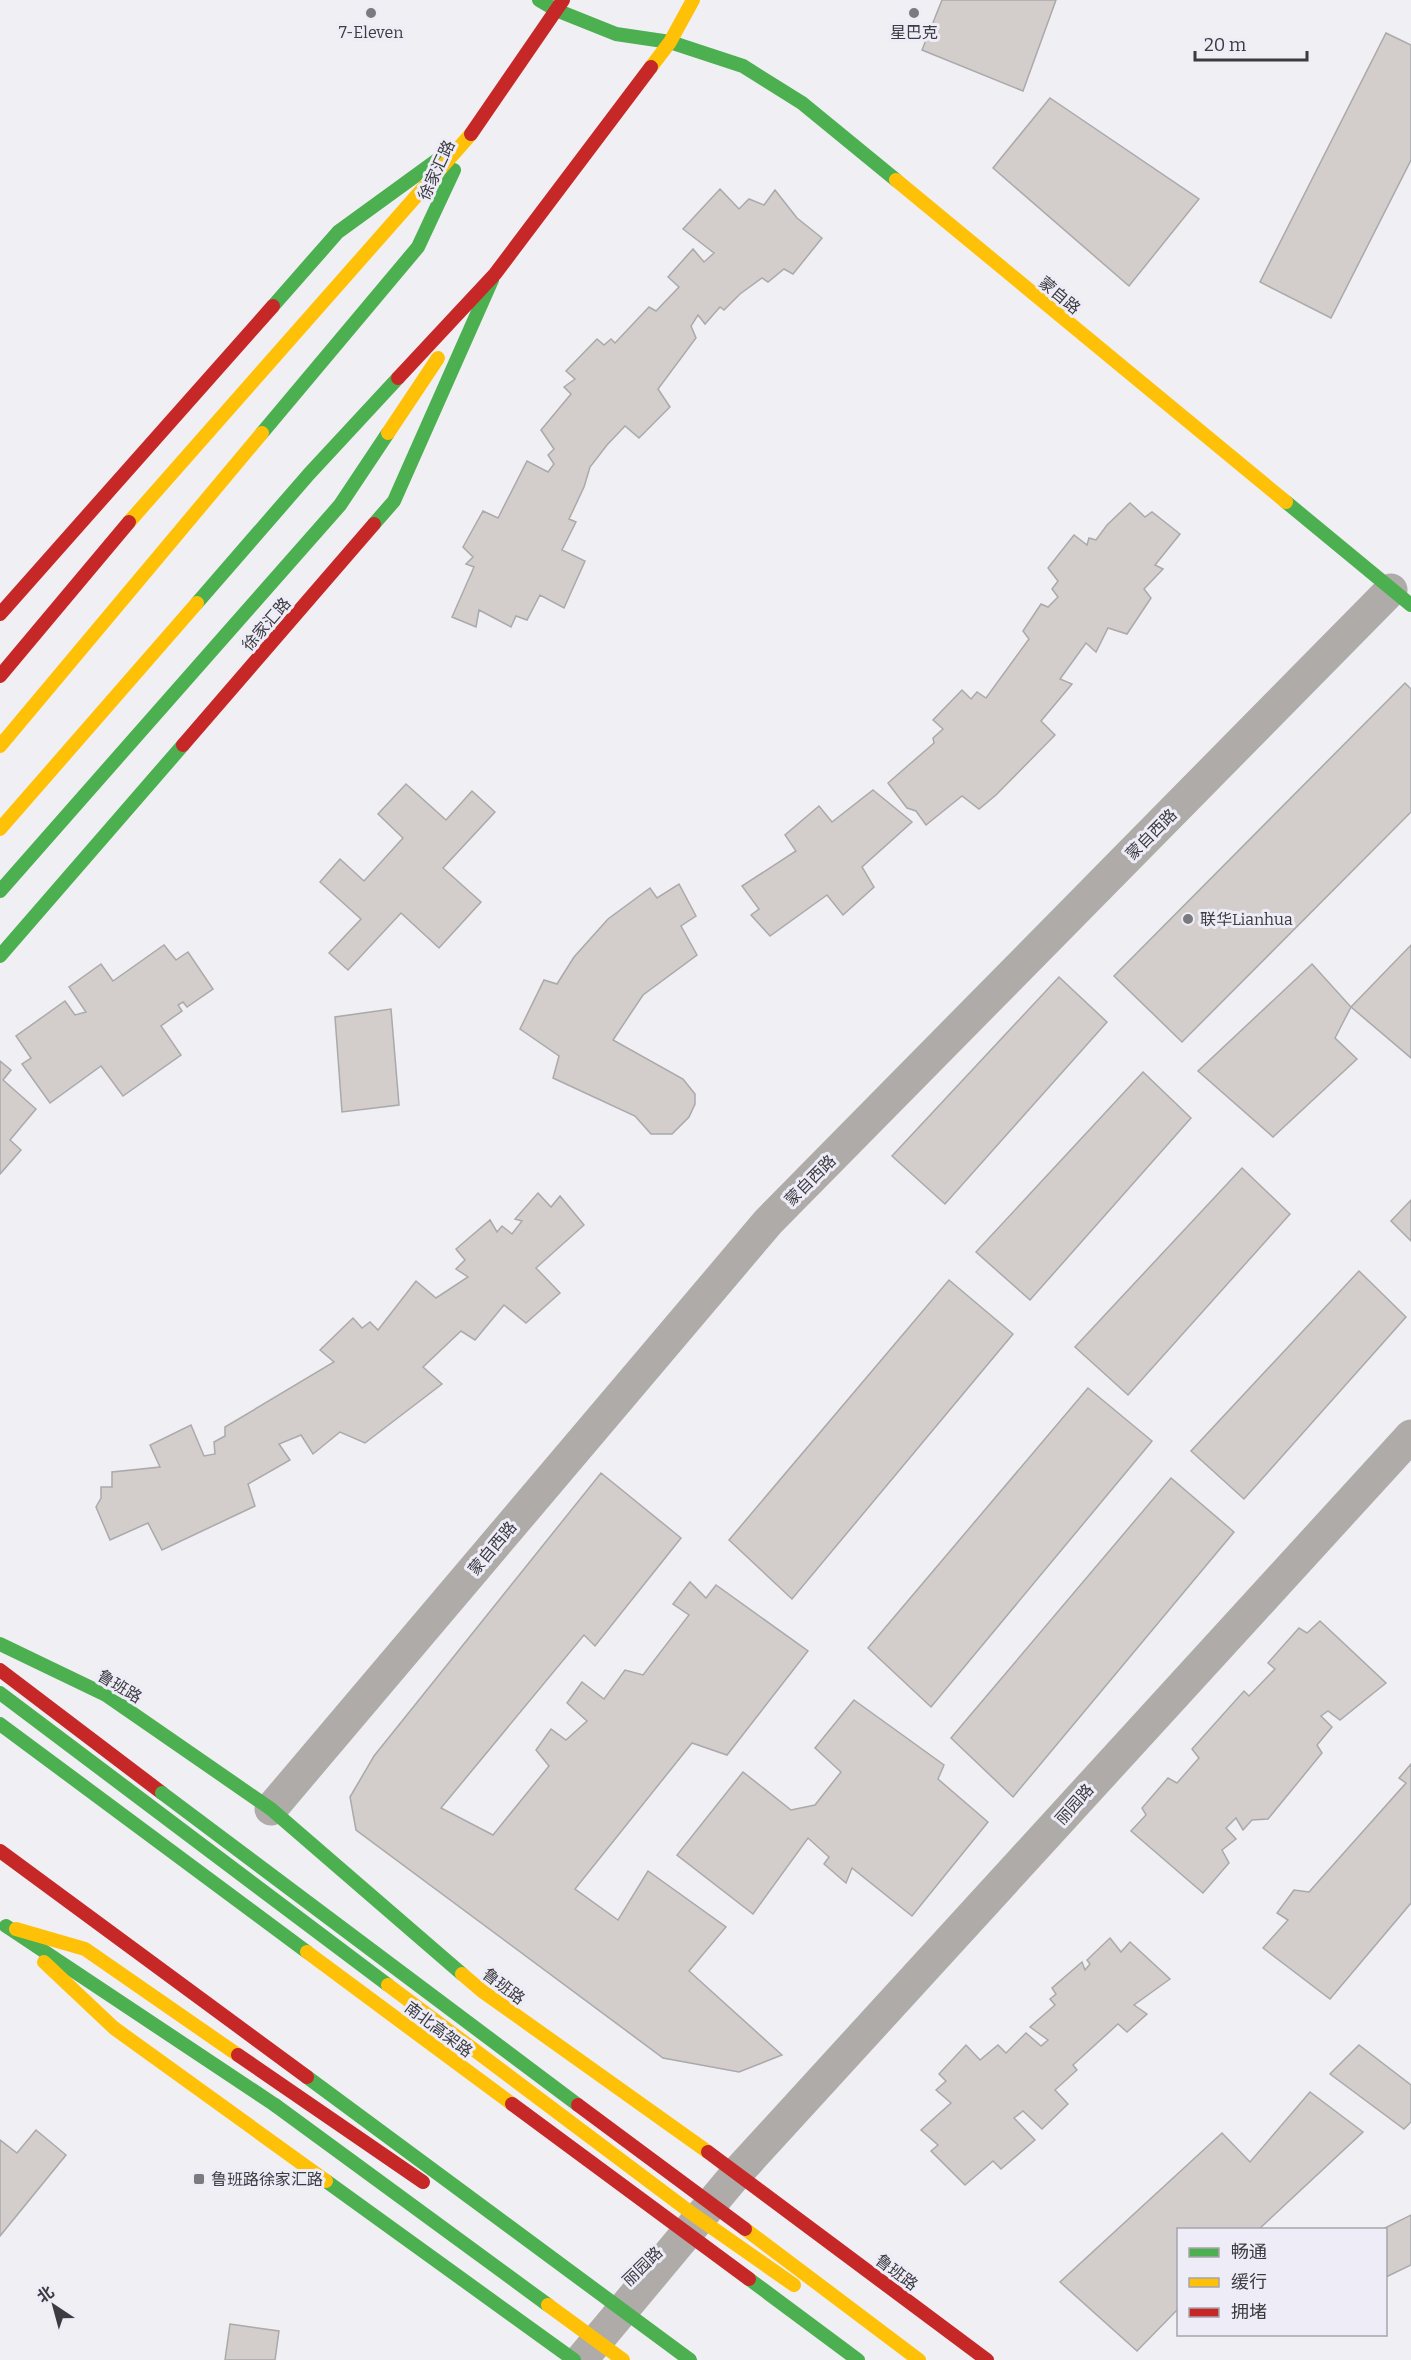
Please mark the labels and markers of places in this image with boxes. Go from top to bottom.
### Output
marker: 7-Eleven [364,6,378,20]
marker: 星巴克 [907,6,921,20]
place label: 7-Eleven [339,23,403,42]
place label: 星巴克 [890,23,938,42]
place label: 联华Lianhua [1200,910,1293,929]
marker: 联华Lianhua [1181,912,1195,926]
place label: 鲁班路徐家汇路 [211,2170,323,2189]
marker: 鲁班路徐家汇路 [192,2172,206,2186]

